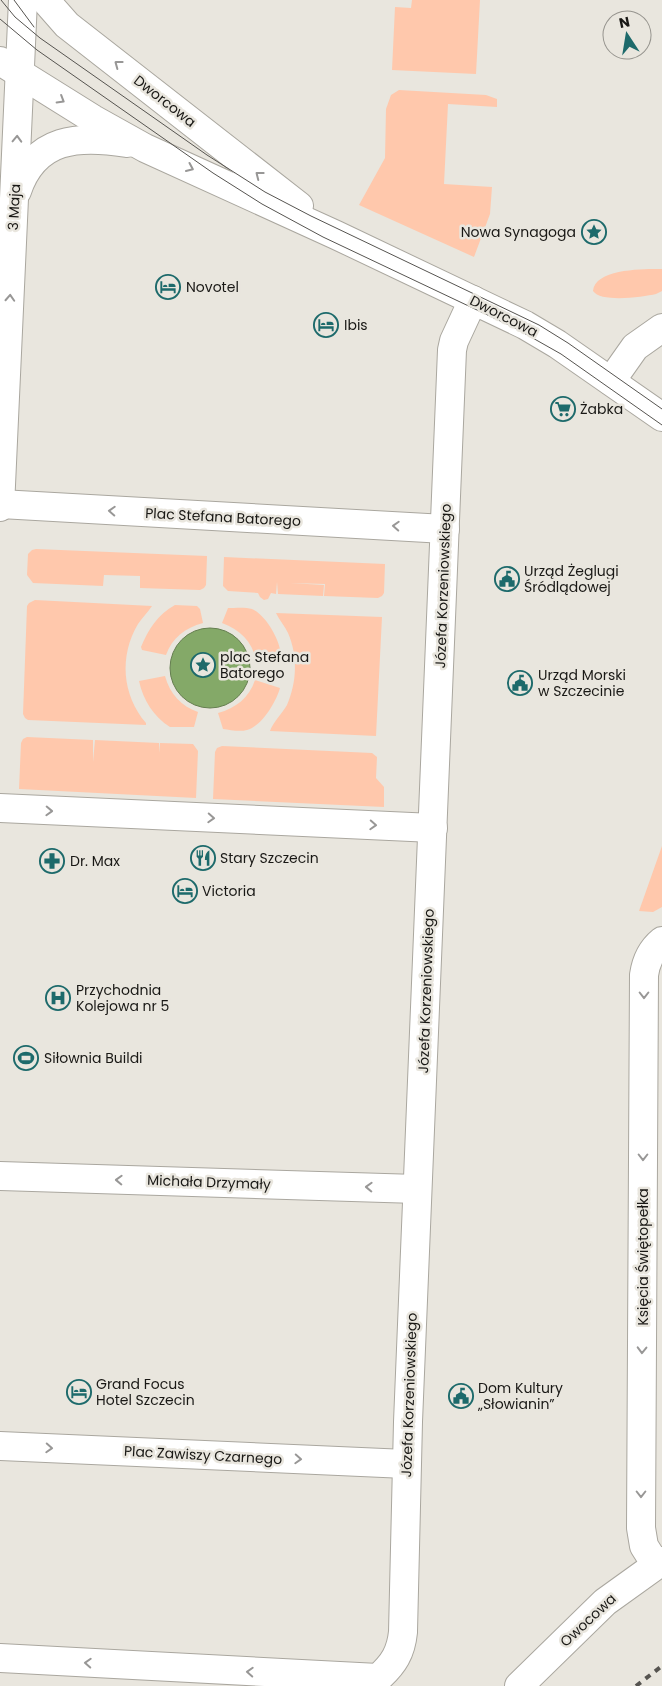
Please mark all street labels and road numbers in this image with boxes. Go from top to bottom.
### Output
street label: Dworcowa [130,70,200,132]
street label: 3 Maja [3,183,25,231]
street label: Dworcowa [467,290,541,342]
street label: Plac Stefana Batorego [145,503,301,531]
street label: Józefa Korzeniowskiego [430,503,456,669]
street label: Józefa Korzeniowskiego [413,908,439,1074]
street label: Michała Drzymały [147,1170,271,1194]
street label: Księcia Świętopełka [633,1188,653,1326]
street label: Józefa Korzeniowskiego [396,1312,422,1478]
street label: Plac Zawiszy Czarnego [123,1441,283,1469]
street label: Owocowa [556,1589,620,1651]

